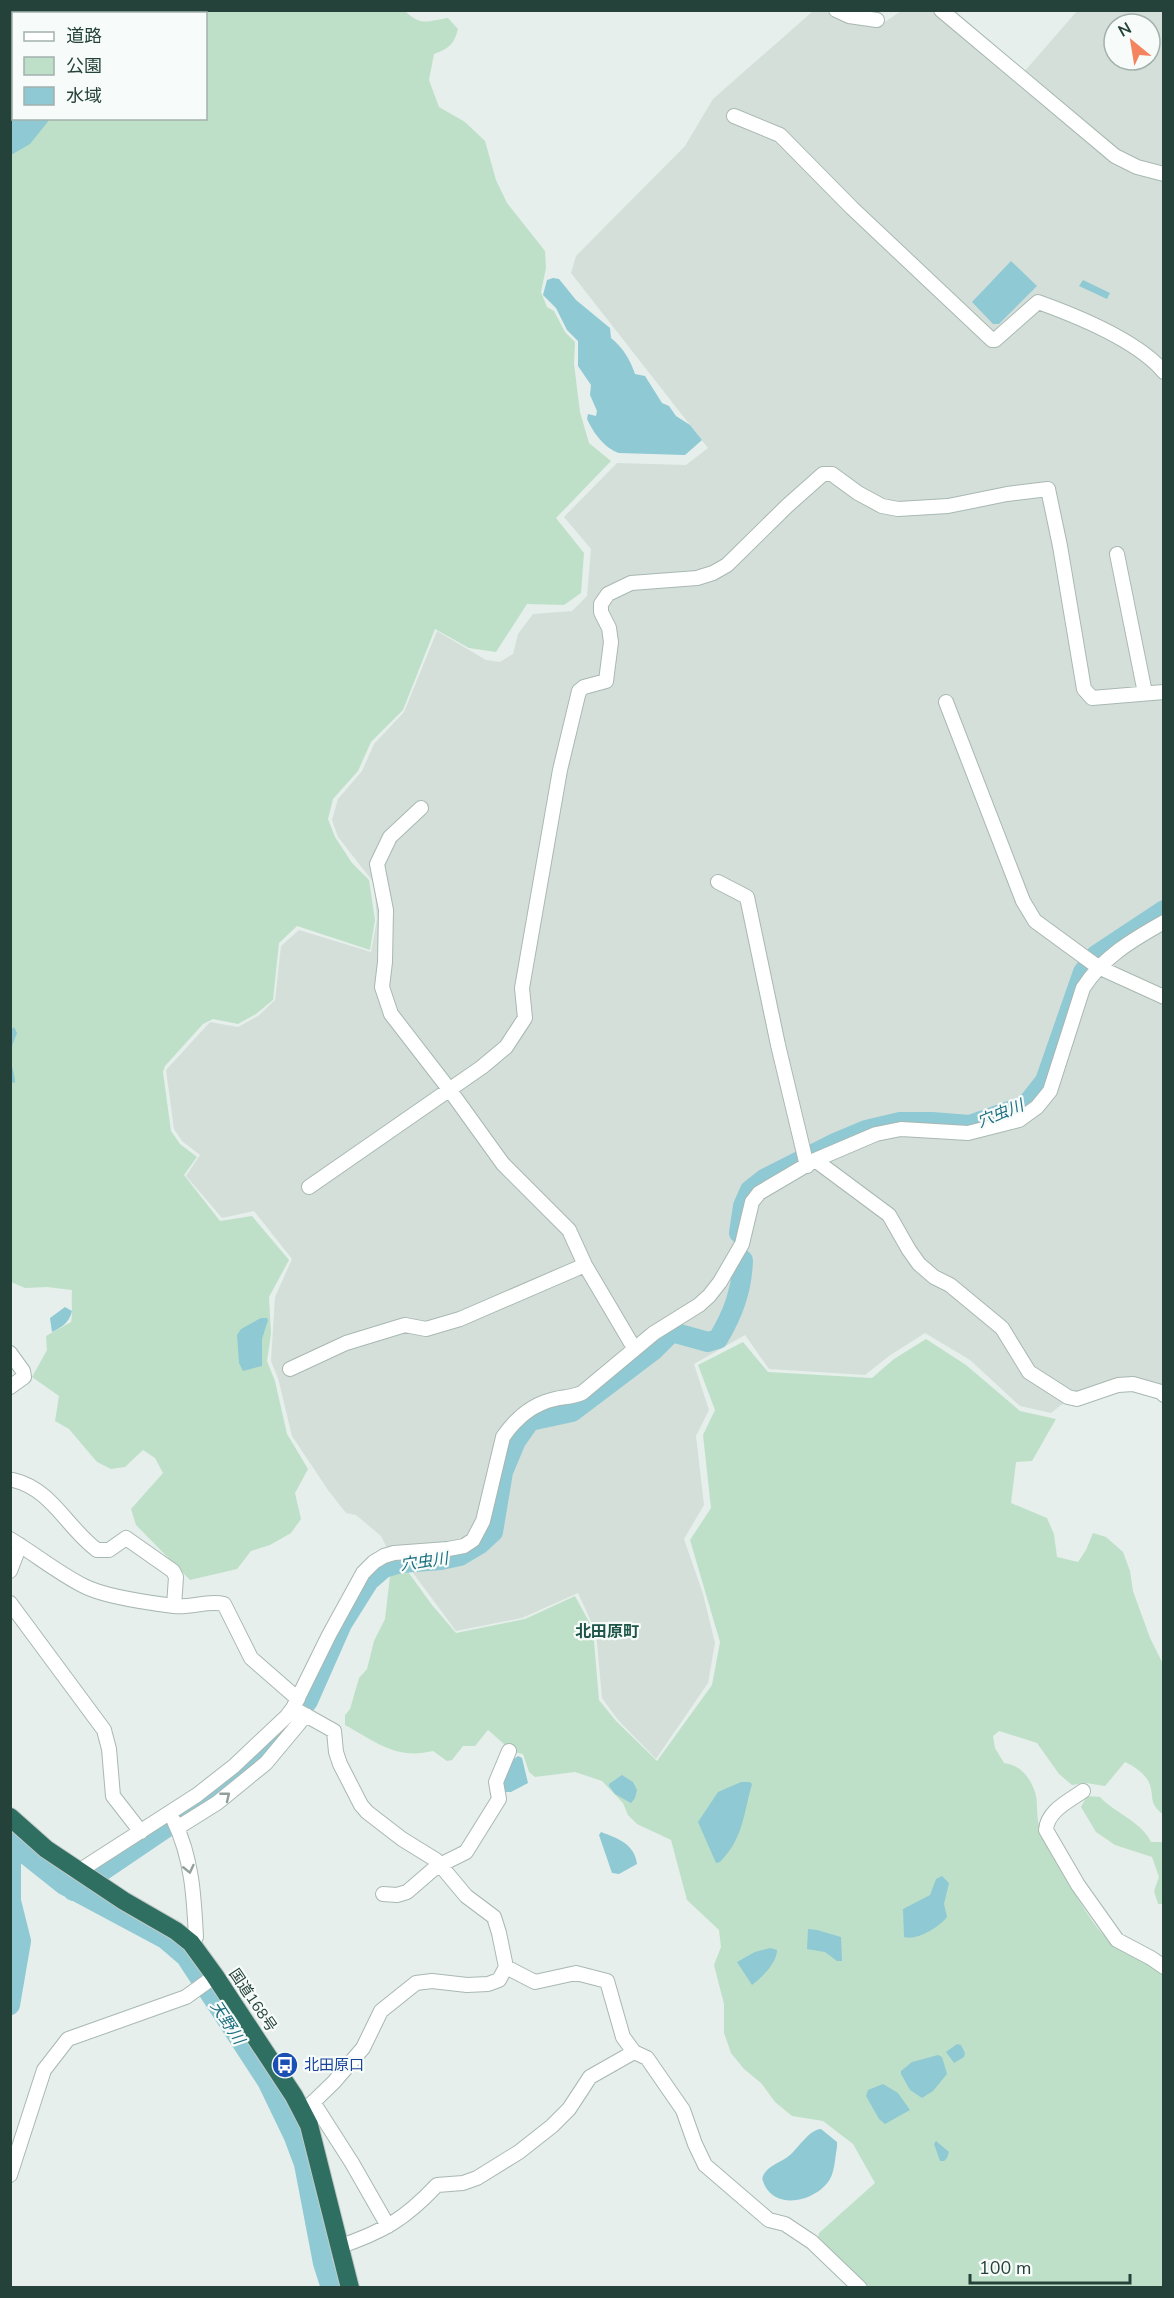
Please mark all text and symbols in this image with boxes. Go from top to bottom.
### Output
legend [12,12,207,120]
north arrow [1102,12,1162,72]
text: N [1114,17,1136,42]
text: 道路 [66,24,102,48]
text: 公園 [66,54,102,78]
text: 水域 [66,84,102,108]
water label: 穴虫川 [974,1094,1029,1133]
water label: 穴虫川 [399,1547,451,1576]
district label: 北田原町 [575,1621,639,1643]
one-way arrow [219,1792,230,1803]
one-way arrow [182,1864,195,1874]
street label: 国道168号 [225,1965,281,2035]
water label: 天野川 [205,1996,251,2050]
bus stop icon: 北田原口 [270,2050,300,2080]
place label: 北田原口 [304,2055,364,2075]
scale bar [970,2247,1130,2285]
text: 100 m [979,2256,1031,2280]

